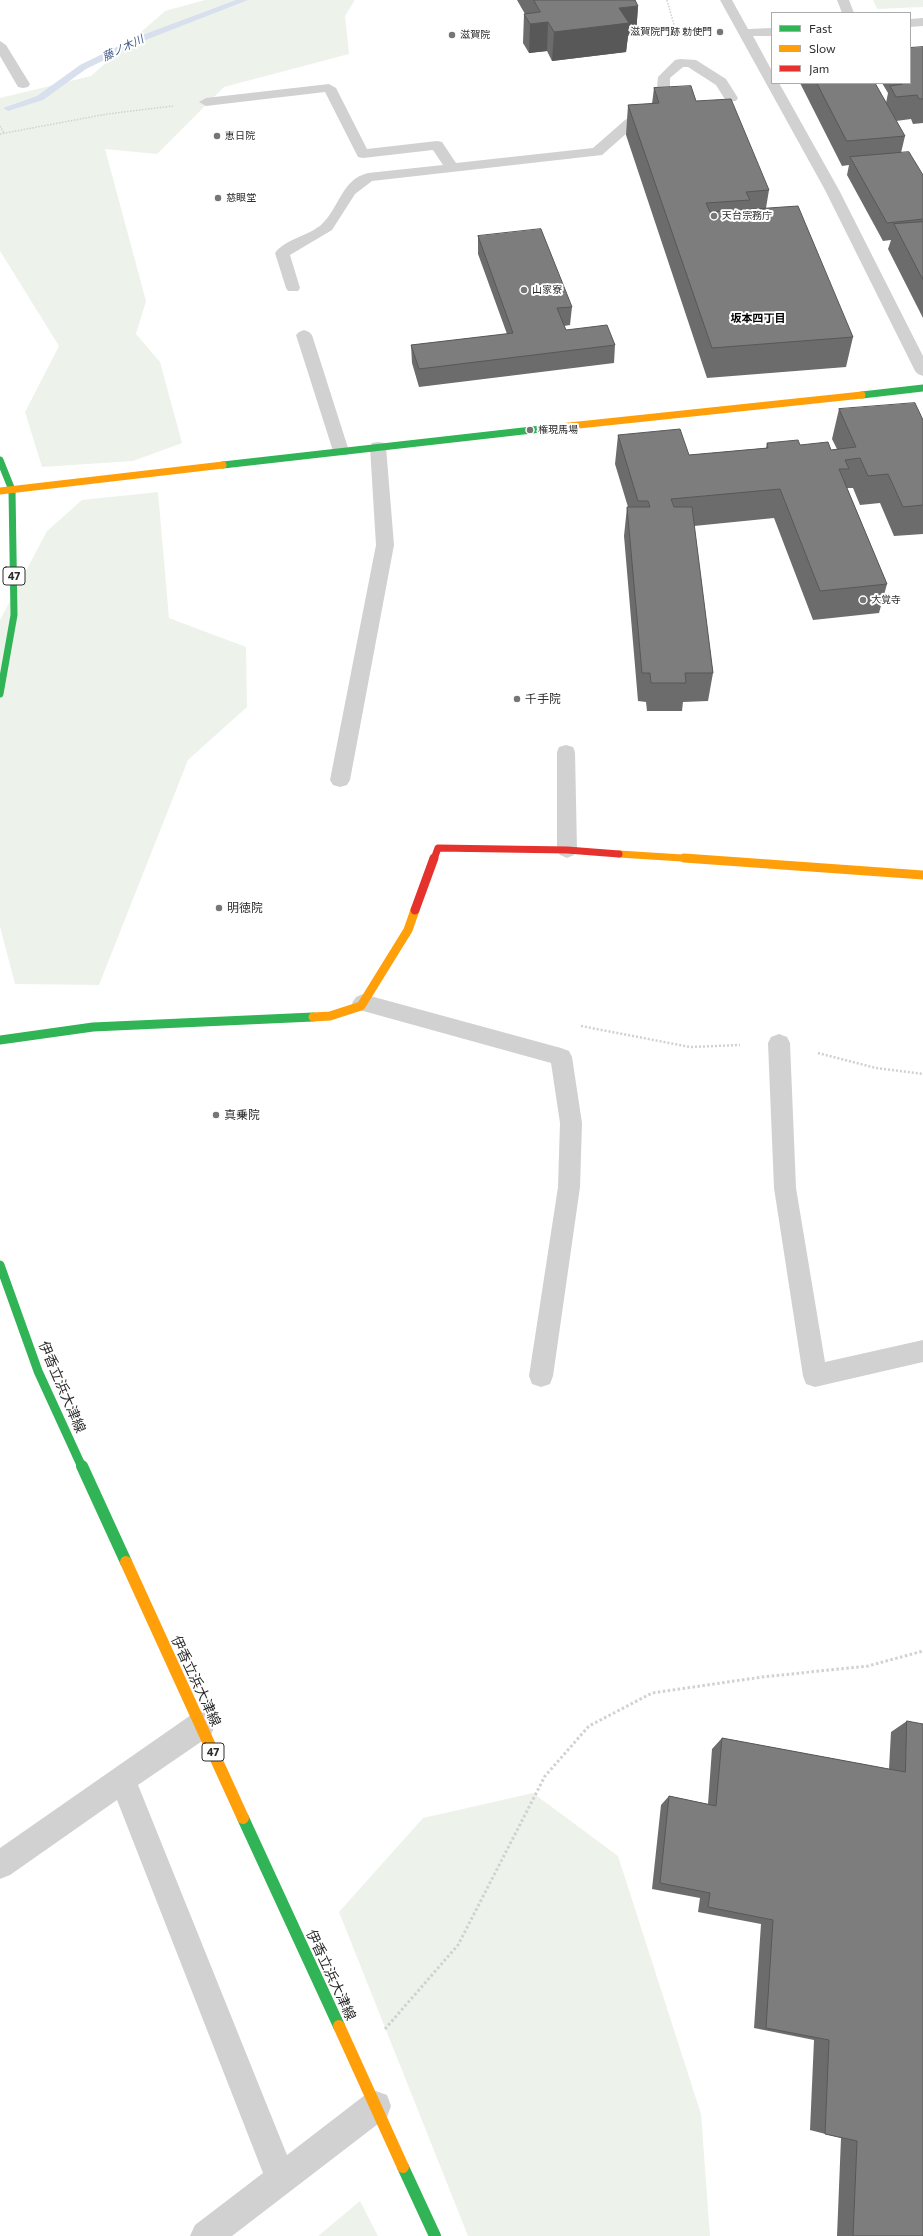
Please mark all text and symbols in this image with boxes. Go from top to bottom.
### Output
legend [771,12,911,84]
text: Fast [809,21,832,35]
place label: 滋賀院門跡 勅使門 [630,26,712,38]
marker: 滋賀院門跡 勅使門 [715,27,725,37]
place label: 滋賀院 [460,29,490,41]
marker: 滋賀院 [447,30,457,40]
water label: 藤ノ木川 [100,32,146,64]
text: Slow [809,41,836,55]
text: Jam [809,61,829,75]
place label: 恵日院 [225,130,255,142]
marker: 恵日院 [212,131,222,141]
place label: 慈眼堂 [226,192,256,204]
marker: 慈眼堂 [213,193,223,203]
place label: 天台宗務庁 [722,210,772,222]
marker: 天台宗務庁 [709,211,719,221]
place label: 山家寮 [532,284,562,296]
marker: 山家寮 [519,285,529,295]
district label: 坂本四丁目 [731,311,785,325]
place label: 権現馬場 [538,424,578,436]
marker: 権現馬場 [525,425,535,435]
road number: 47 [3,567,25,585]
place label: 大覚寺 [871,594,901,606]
marker: 大覚寺 [858,595,868,605]
place label: 千手院 [525,692,561,706]
marker: 千手院 [512,694,522,704]
place label: 明徳院 [227,901,263,915]
marker: 明徳院 [214,903,224,913]
place label: 真乗院 [224,1108,260,1122]
marker: 真乗院 [211,1110,221,1120]
street label: 伊香立浜大津線 [35,1339,89,1435]
street label: 伊香立浜大津線 [168,1633,224,1729]
road number: 47 [202,1743,224,1761]
street label: 伊香立浜大津線 [303,1927,359,2023]

